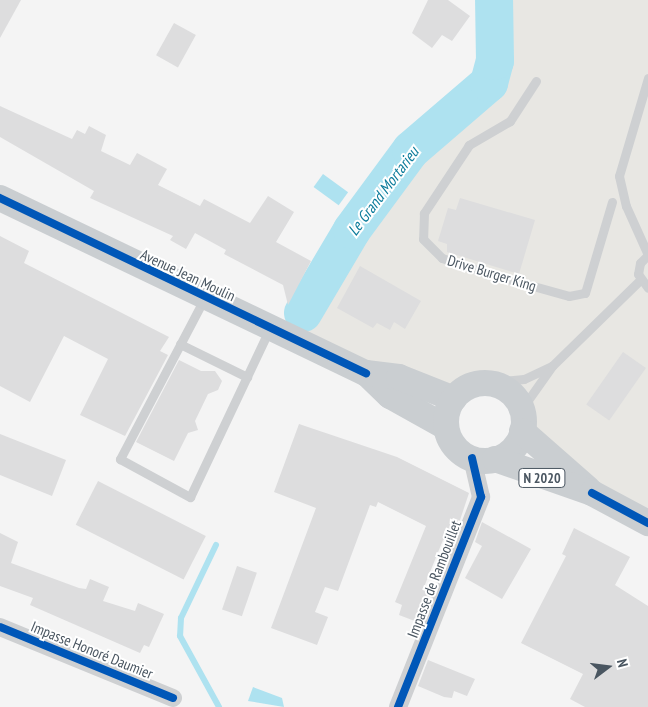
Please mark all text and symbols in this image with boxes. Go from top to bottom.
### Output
water label: Le Grand Mortarieu [343,143,423,239]
street label: Avenue Jean Moulin [138,245,238,305]
street label: Drive Burger King [445,251,539,295]
road number: N 2020 [518,466,566,489]
street label: Impasse de Rambouillet [403,518,465,640]
street label: Impasse Honoré Daumier [28,617,156,683]
north arrow [583,642,633,692]
text: N [613,657,632,669]

